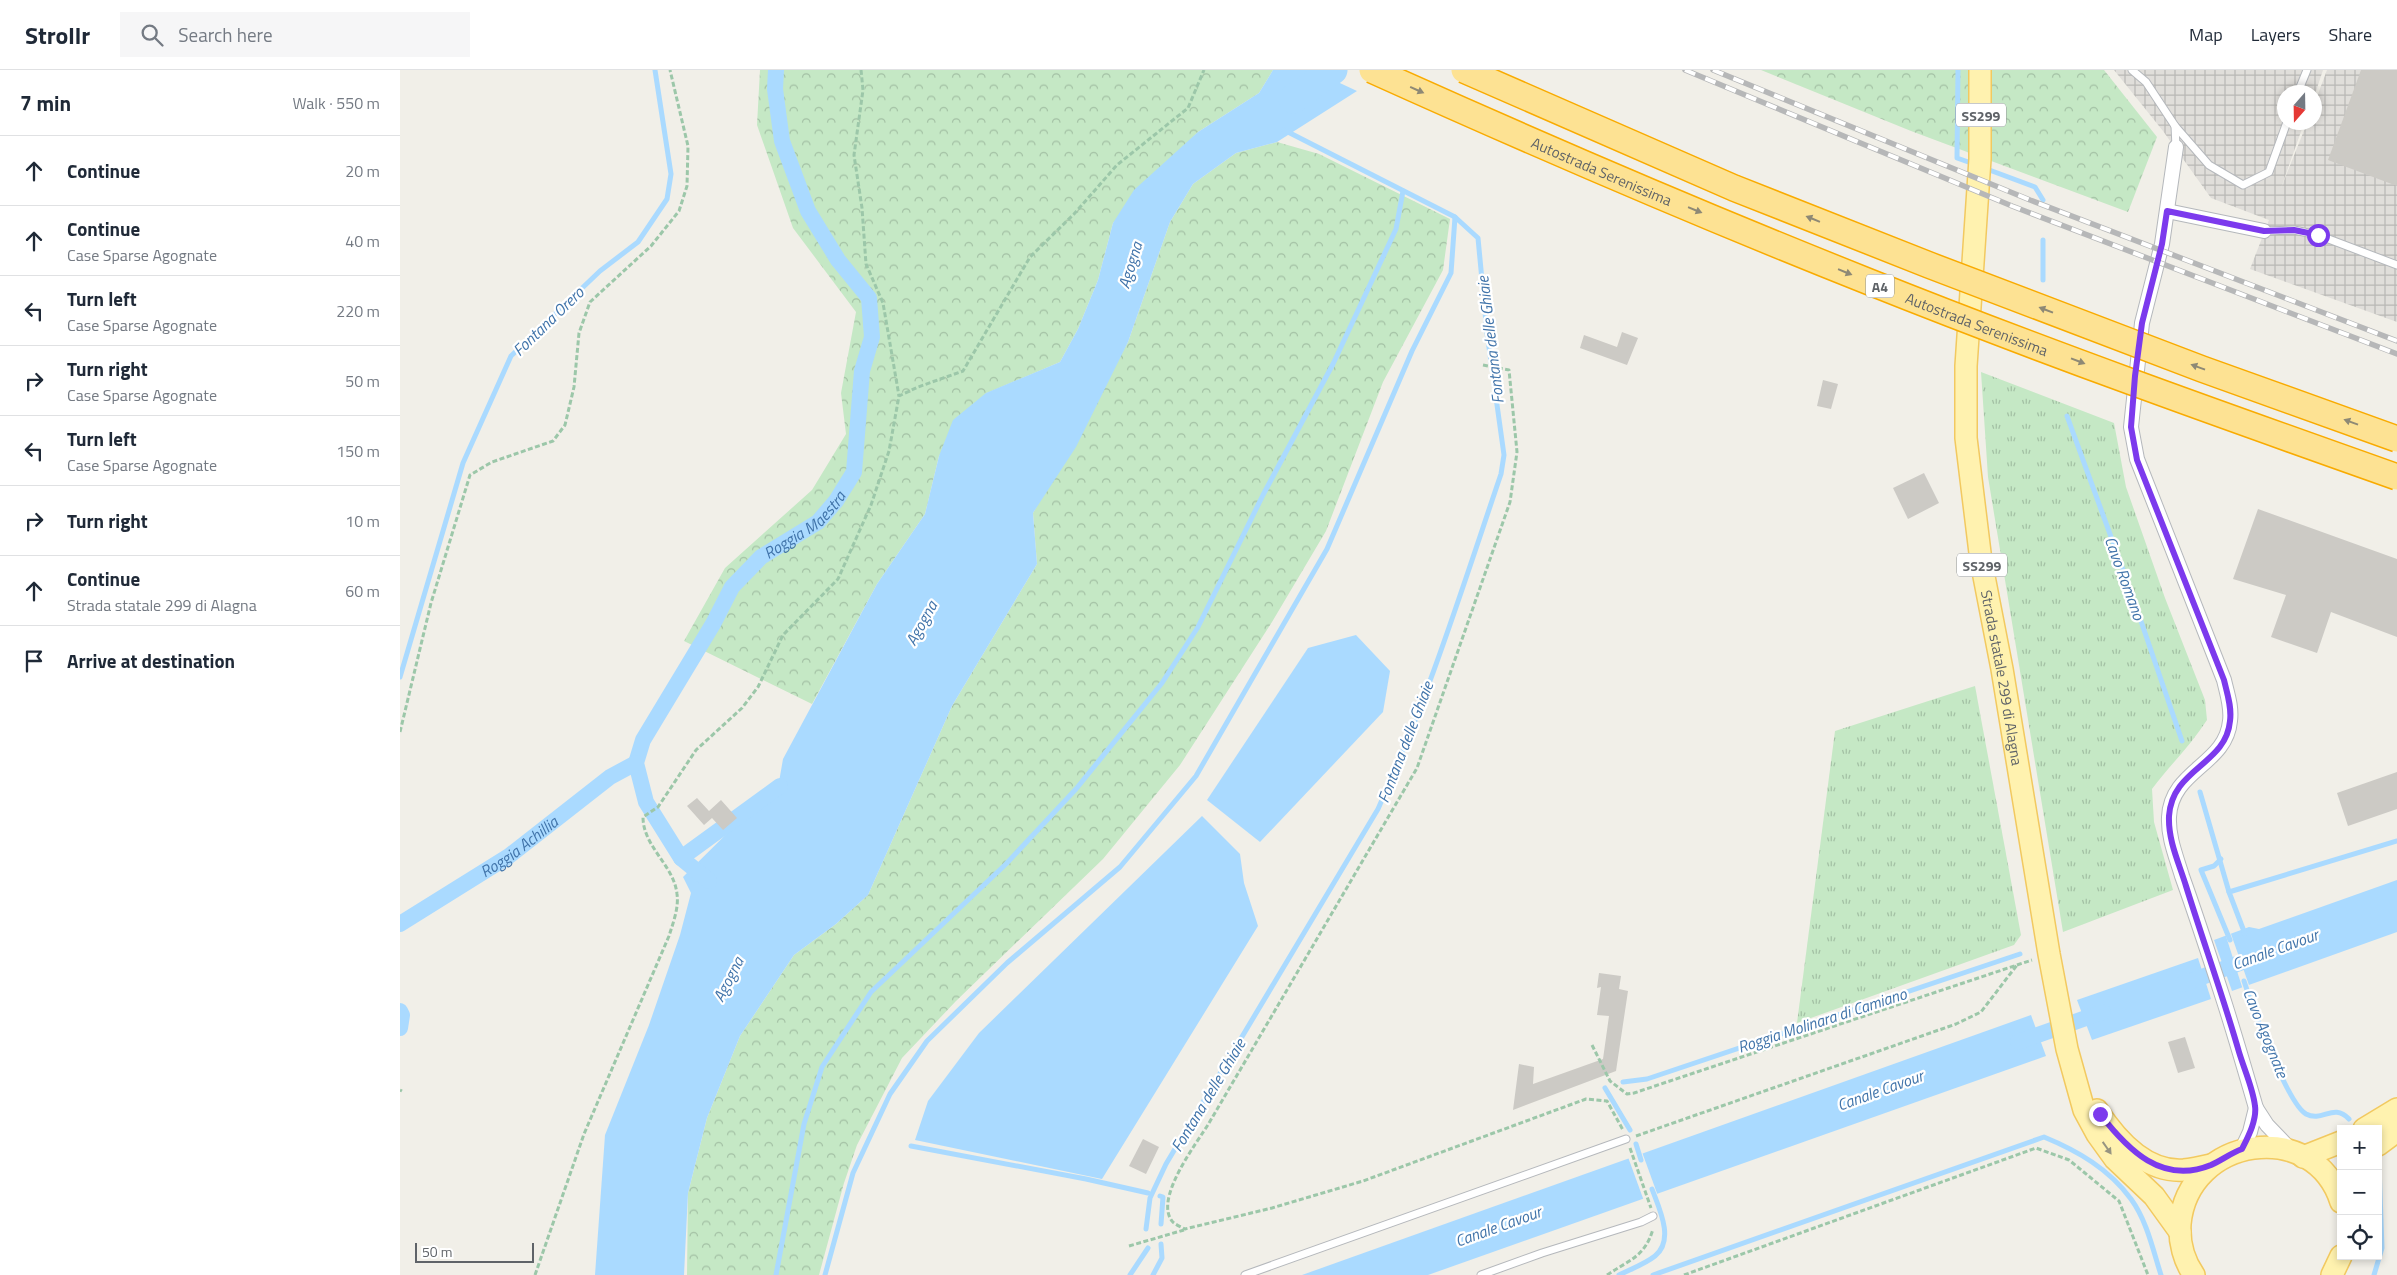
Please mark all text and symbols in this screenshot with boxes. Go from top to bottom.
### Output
search box [120,12,470,57]
text: Strollr [25,17,90,53]
text: Search here [178,20,273,49]
icon: search [138,21,166,49]
text: Map [2189,21,2223,48]
text: Layers [2251,21,2300,48]
text: Share [2328,21,2372,48]
north arrow [2277,85,2322,130]
one-way arrow [1410,86,1424,94]
text: 7 min [20,87,71,119]
text: Walk · 550 m [292,91,380,115]
road number: SS299 [1956,104,2006,126]
street label: Autostrada Serenissima [1528,131,1676,212]
text: Continue [67,156,140,185]
icon: ahead [20,157,48,185]
text: 20 m [345,159,380,183]
one-way arrow [1688,206,1703,214]
text: Continue [67,214,140,243]
one-way arrow [1805,215,1820,223]
route start [2307,224,2330,247]
icon: ahead [20,227,48,255]
text: 40 m [345,229,380,253]
water label: Agogna [1112,238,1149,291]
text: Case Sparse Agognate [67,243,217,267]
one-way arrow [1838,268,1853,276]
water label: Fontana delle Ghiaie [1470,273,1510,405]
road number: A4 [1866,275,1894,298]
water label: Fontana Orero [507,280,590,361]
text: Turn left [67,284,137,313]
street label: Autostrada Serenissima [1902,286,2052,362]
icon: left [20,297,48,325]
text: 220 m [336,299,380,323]
one-way arrow [2039,305,2053,313]
text: Case Sparse Agognate [67,313,217,337]
text: Turn right [67,354,148,383]
one-way arrow [2071,357,2086,365]
one-way arrow [2190,363,2205,371]
icon: right [20,367,48,395]
text: 50 m [345,369,380,393]
text: Case Sparse Agognate [67,383,217,407]
one-way arrow [2343,418,2358,426]
text: Turn left [67,424,137,453]
icon: left [20,437,48,465]
text: 150 m [336,439,380,463]
text: Case Sparse Agognate [67,453,217,477]
water label: Roggia Maestra [759,486,852,565]
text: Turn right [67,506,148,535]
icon: right [20,507,48,535]
text: 10 m [345,509,380,533]
water label: Cavo Romano [2099,533,2152,624]
road number: SS299 [1957,554,2007,576]
text: Continue [67,564,140,593]
icon: ahead [20,577,48,605]
text: 60 m [345,579,380,603]
street label: Strada statale 299 di Alagna [1975,588,2029,768]
text: Strada statale 299 di Alagna [67,593,257,617]
water label: Agogna [899,596,944,650]
text: Arrive at destination [67,646,235,675]
icon: arrive [20,647,48,675]
water label: Fontana delle Ghiaie [1371,676,1440,806]
water label: Roggia Achillia [475,809,564,883]
water label: Canale Cavour [2229,922,2323,976]
water label: Agogna [707,951,750,1006]
water label: Roggia Molinara di Camiano [1734,981,1911,1059]
water label: Cavo Agognate [2237,985,2295,1083]
water label: Fontana delle Ghiaie [1165,1032,1252,1156]
water label: Canale Cavour [1834,1063,1928,1117]
route end [2089,1103,2112,1126]
map controls [2337,1125,2382,1260]
button: + [2337,1125,2382,1170]
one-way arrow [2102,1141,2112,1155]
button: − [2337,1170,2382,1215]
water label: Canale Cavour [1452,1199,1546,1253]
button: locate [2337,1215,2382,1260]
scale bar [415,1240,534,1263]
text: 50 m [422,1241,452,1262]

